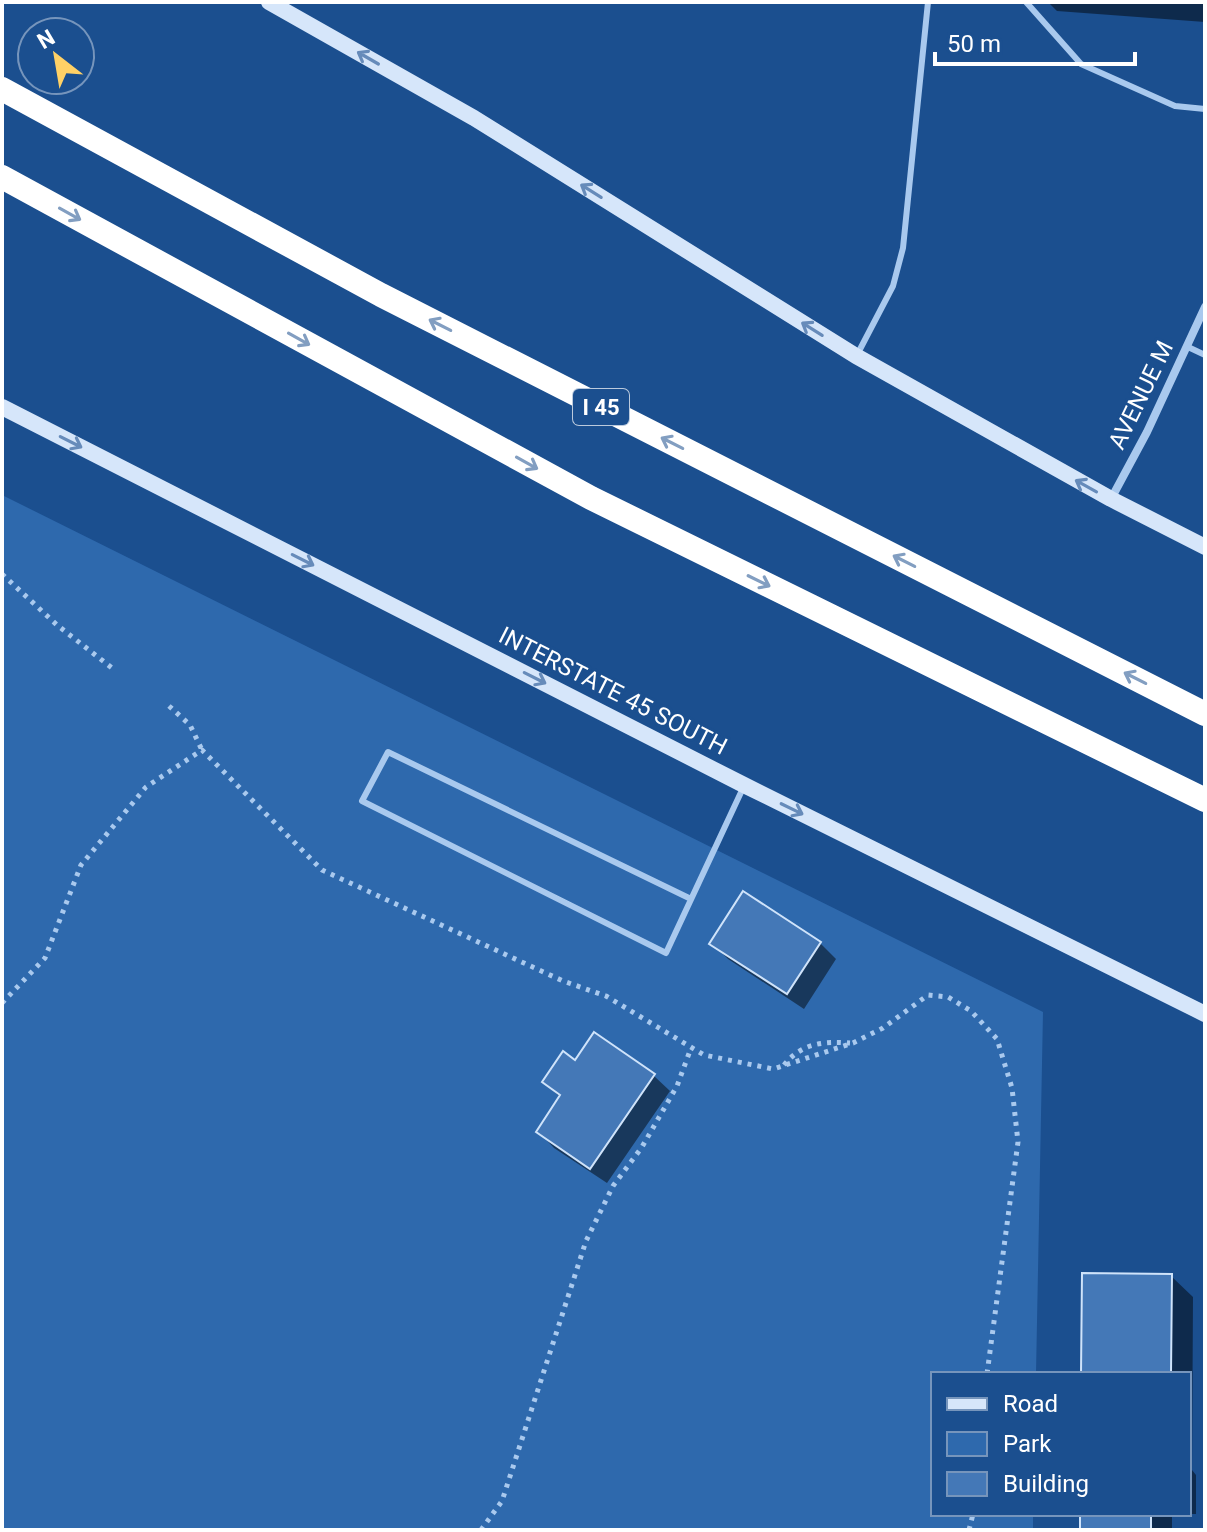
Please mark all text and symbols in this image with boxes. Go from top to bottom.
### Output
north arrow [16,16,96,96]
scale bar [935,16,1135,66]
text: N [33,25,59,54]
text: 50 m [947,30,1001,58]
one-way arrow [357,50,380,66]
one-way arrow [580,183,603,199]
one-way arrow [58,207,82,223]
one-way arrow [429,317,453,332]
one-way arrow [801,320,824,336]
one-way arrow [287,331,310,347]
street label: AVENUE M [1103,336,1179,454]
road number: I 45 [573,389,629,425]
one-way arrow [660,434,684,450]
one-way arrow [59,435,83,451]
one-way arrow [515,455,538,471]
one-way arrow [1075,477,1098,493]
one-way arrow [892,552,916,568]
one-way arrow [291,553,315,569]
one-way arrow [747,573,771,589]
street label: INTERSTATE 45 SOUTH [494,621,732,761]
one-way arrow [1124,670,1148,686]
one-way arrow [522,671,546,687]
one-way arrow [779,801,803,817]
legend [931,1372,1191,1516]
text: Road [1003,1390,1058,1418]
text: Park [1003,1430,1052,1458]
text: Building [1003,1470,1089,1498]

